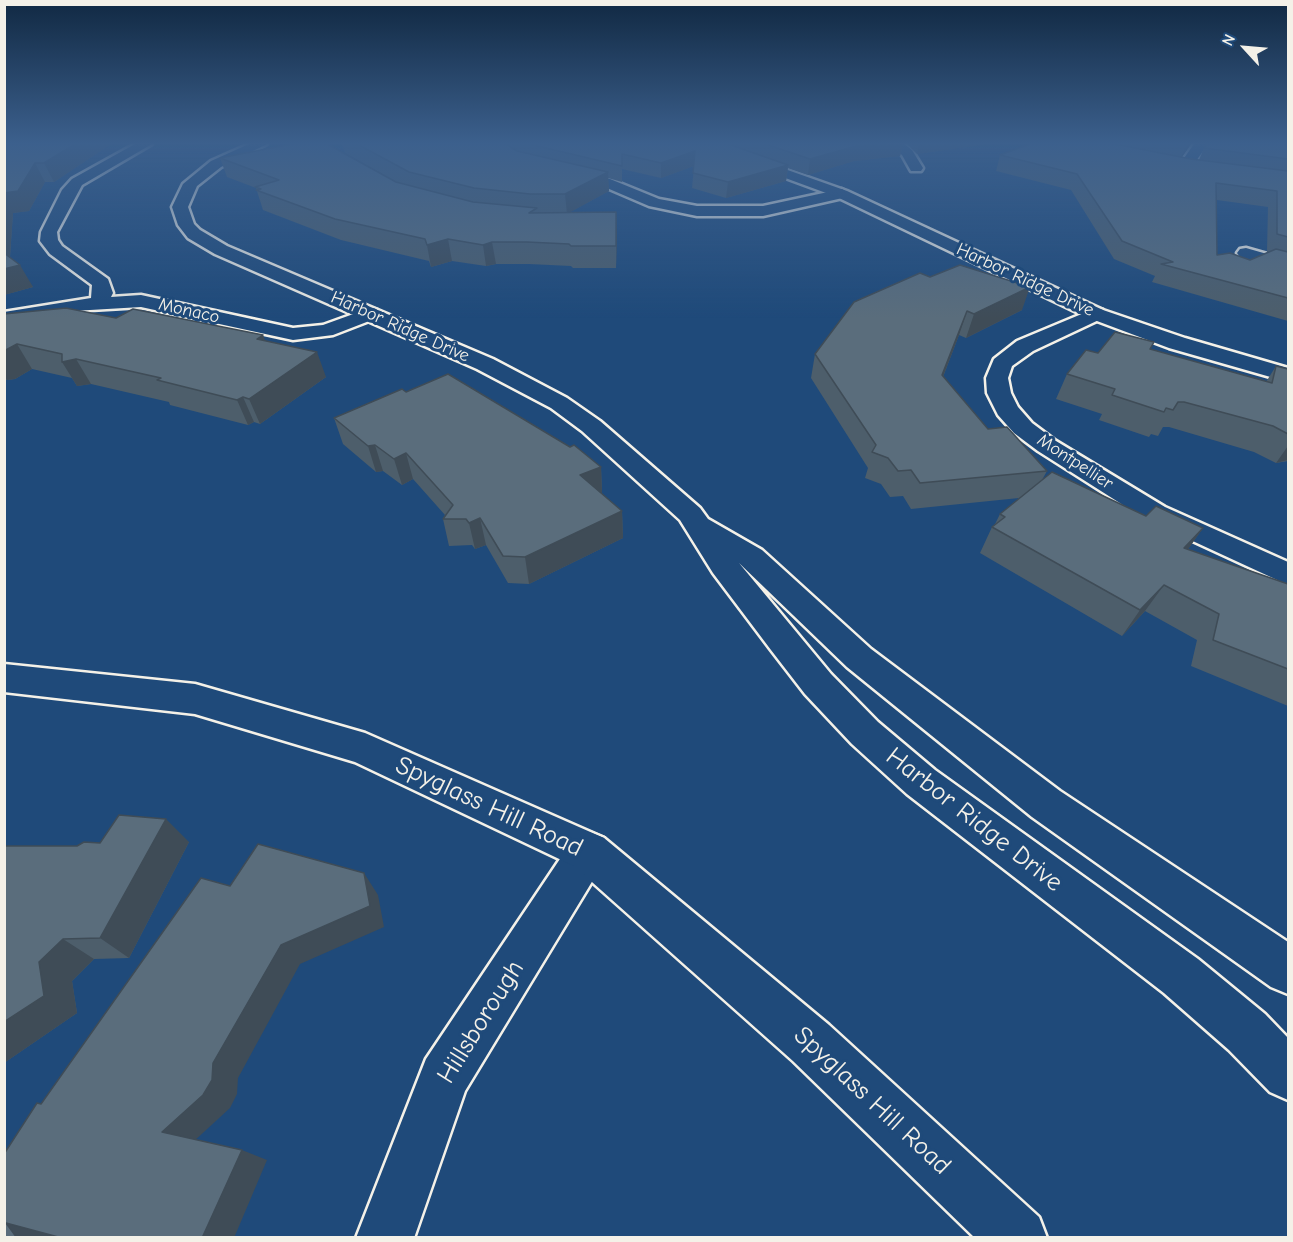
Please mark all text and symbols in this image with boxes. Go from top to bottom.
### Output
north arrow [1215,18,1275,78]
text: N [1218,31,1239,49]
street label: Harbor Ridge Drive [953,239,1097,321]
street label: Harbor Ridge Drive [327,287,473,367]
street label: Monaco [156,293,222,329]
street label: Montpellier [1033,429,1117,495]
street label: Harbor Ridge Drive [879,741,1069,899]
street label: Spyglass Hill Road [390,750,588,864]
street label: Hillsborough [431,955,531,1089]
street label: Spyglass Hill Road [787,1020,957,1182]

